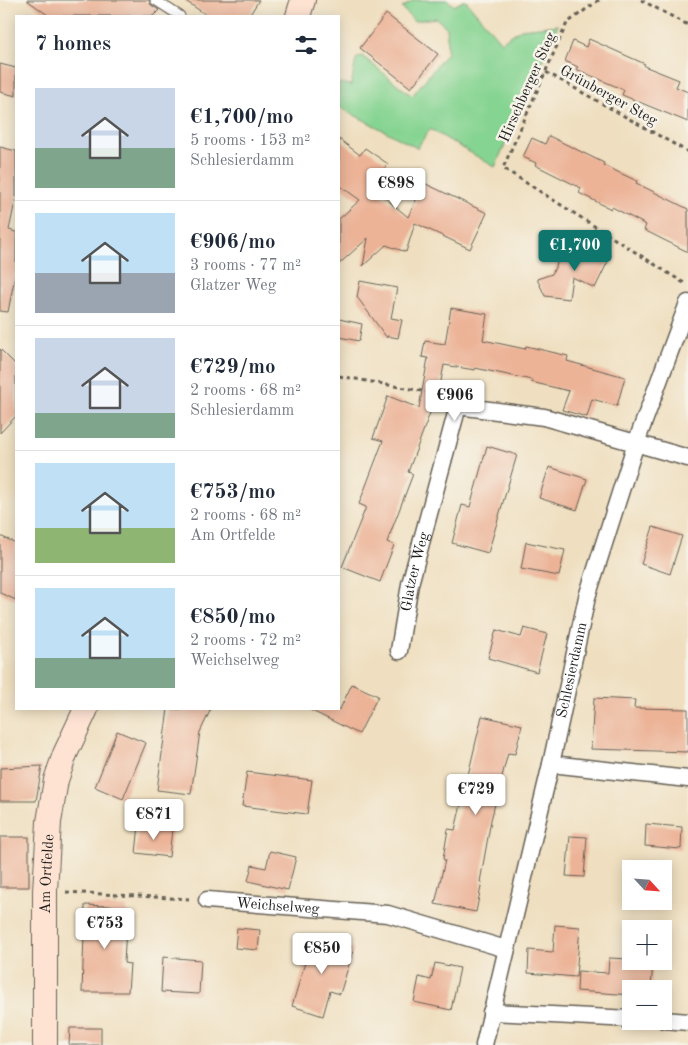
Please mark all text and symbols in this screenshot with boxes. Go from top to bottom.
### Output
street label: Hirschberger Steg [497,30,559,145]
icon: filters [292,31,320,59]
text: 7 homes [35,34,111,55]
street label: Grünberger Steg [557,63,659,129]
text: €1,700/mo [190,107,294,128]
icon: home [75,108,135,168]
text: 5 rooms · 153 m² [190,133,310,149]
text: Schlesierdamm [190,153,294,169]
pin: €898 [366,168,426,210]
text: €898 [377,176,415,192]
pin: €1,700 [534,230,616,272]
text: €906/mo [190,232,276,253]
icon: home [75,233,135,293]
text: €1,700 [550,238,600,254]
text: 3 rooms · 77 m² [190,258,301,274]
text: Glatzer Weg [190,278,276,294]
text: €729/mo [190,357,276,378]
icon: home [75,358,135,418]
pin: €906 [425,380,485,422]
text: 2 rooms · 68 m² [190,383,301,399]
text: €906 [436,388,474,404]
text: Schlesierdamm [190,403,294,419]
text: €753/mo [190,482,276,503]
icon: home [75,483,135,543]
text: 2 rooms · 68 m² [190,508,301,524]
text: Am Ortfelde [190,528,275,544]
street label: Glatzer Weg [400,531,433,613]
text: €850/mo [190,607,276,628]
icon: home [75,608,135,668]
street label: Schlesierdamm [555,621,590,720]
text: 2 rooms · 72 m² [190,633,301,649]
text: Weichselweg [190,653,279,669]
pin: €729 [446,774,506,816]
text: €729 [457,782,495,798]
pin: €871 [124,798,184,841]
text: €871 [135,807,173,823]
street label: Am Ortfelde [39,834,57,914]
north arrow [622,860,672,910]
map controls [622,860,672,1030]
street label: Weichselweg [235,896,320,918]
pin: €753 [75,908,135,950]
text: €753 [86,916,124,932]
button: + [622,920,672,970]
pin: €850 [292,932,352,975]
text: €850 [303,941,341,957]
button: − [622,980,672,1030]

